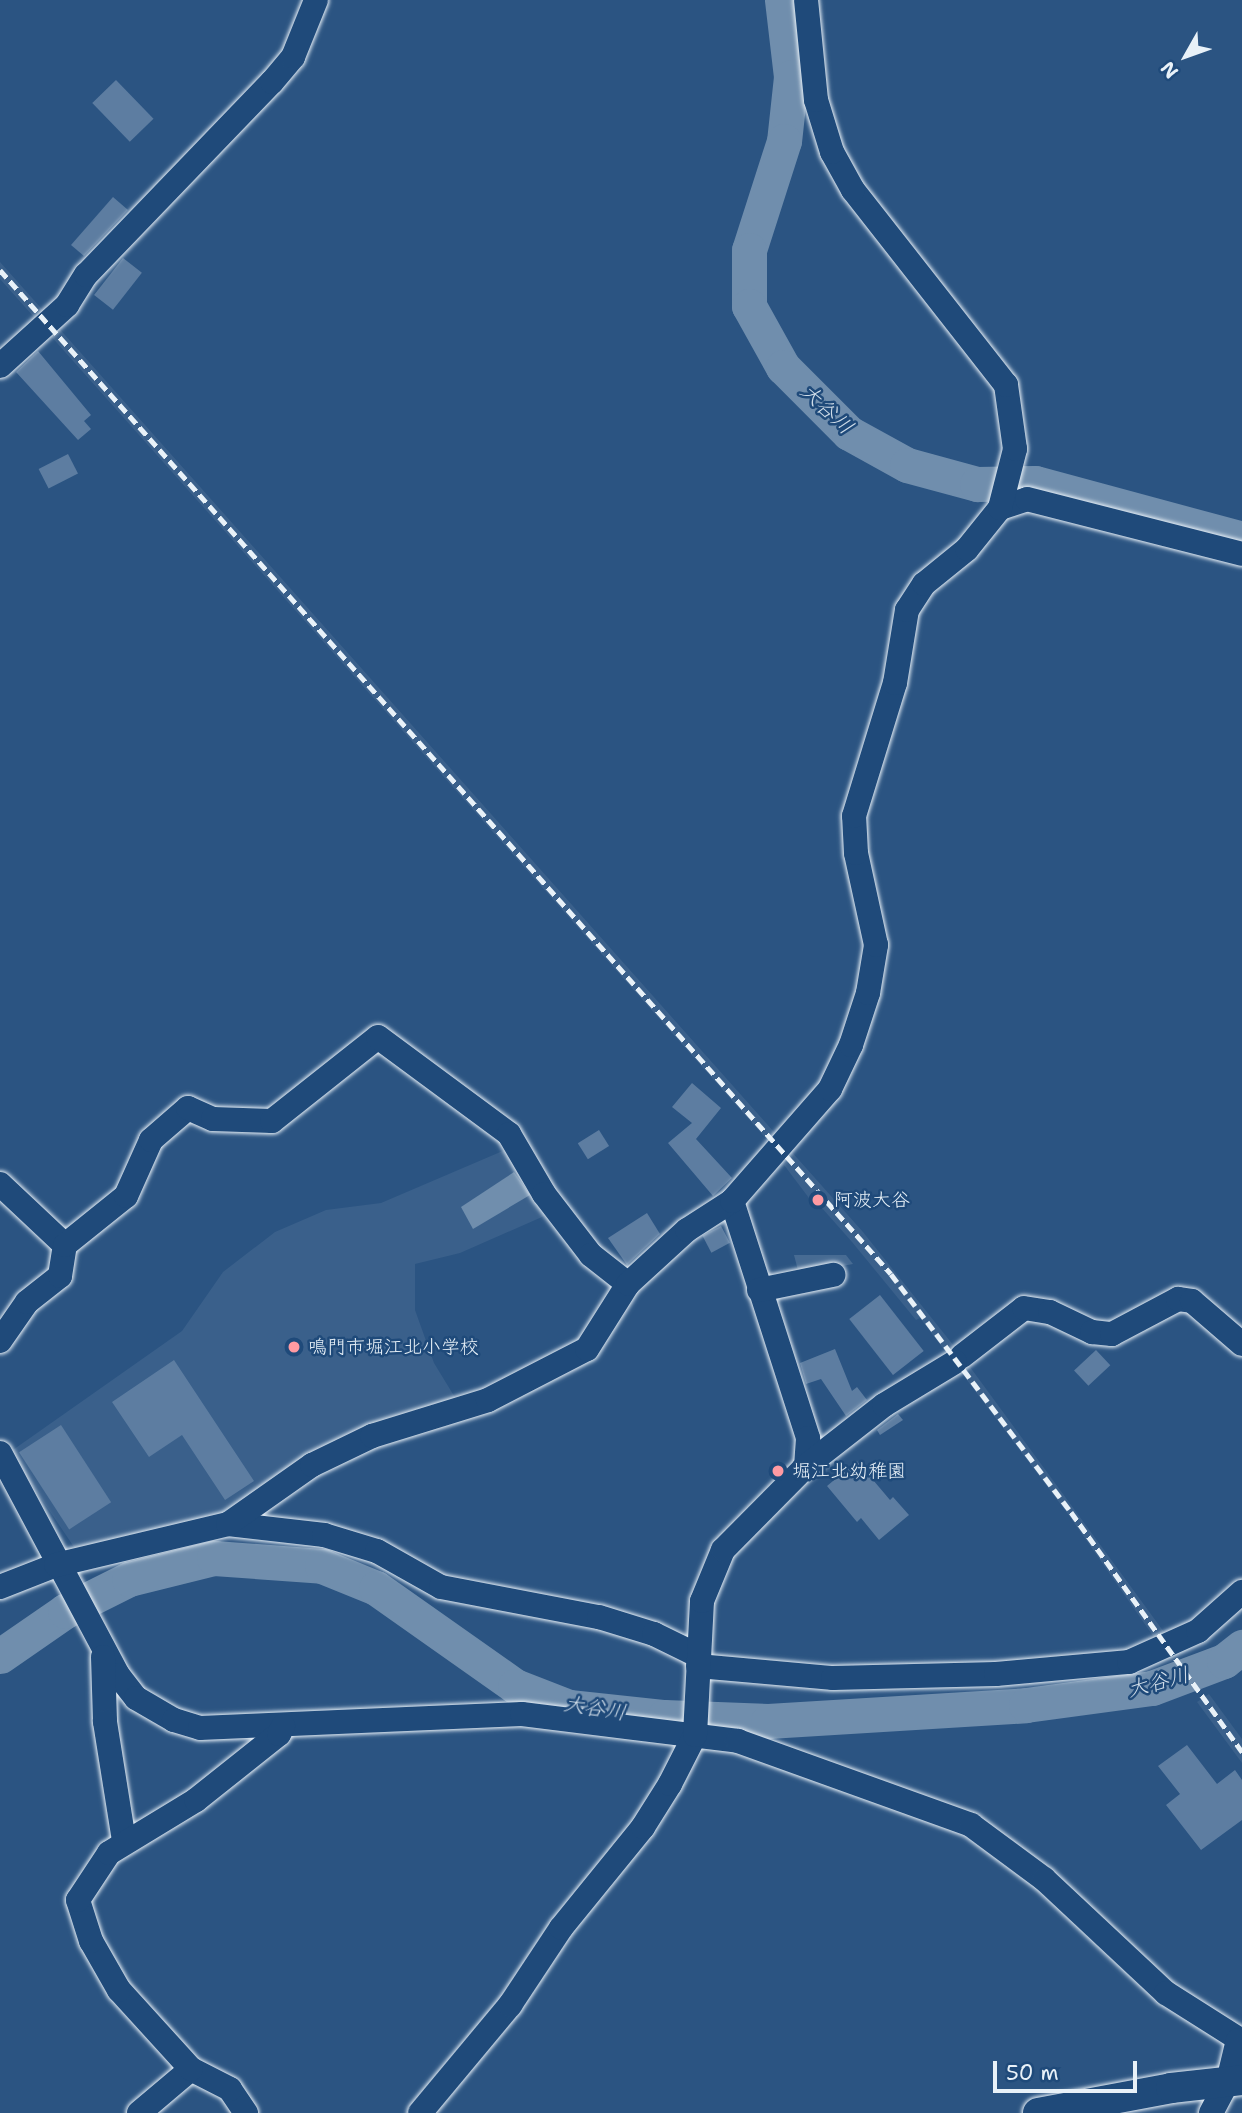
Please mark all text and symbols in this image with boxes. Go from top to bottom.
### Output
north arrow [1151,21,1221,91]
text: N [1155,56,1184,84]
water label: 大谷川 [795,378,859,440]
place label: 阿波大谷 [834,1189,910,1211]
marker: 阿波大谷 [808,1190,828,1210]
place label: 鳴門市堀江北小学校 [308,1336,479,1358]
marker: 鳴門市堀江北小学校 [286,1339,302,1355]
place label: 堀江北幼稚園 [792,1460,906,1482]
marker: 堀江北幼稚園 [770,1463,786,1479]
water label: 大谷川 [1124,1662,1192,1702]
water label: 大谷川 [562,1691,628,1725]
scale bar [997,2046,1140,2090]
text: 50 m [1006,2059,1059,2087]

